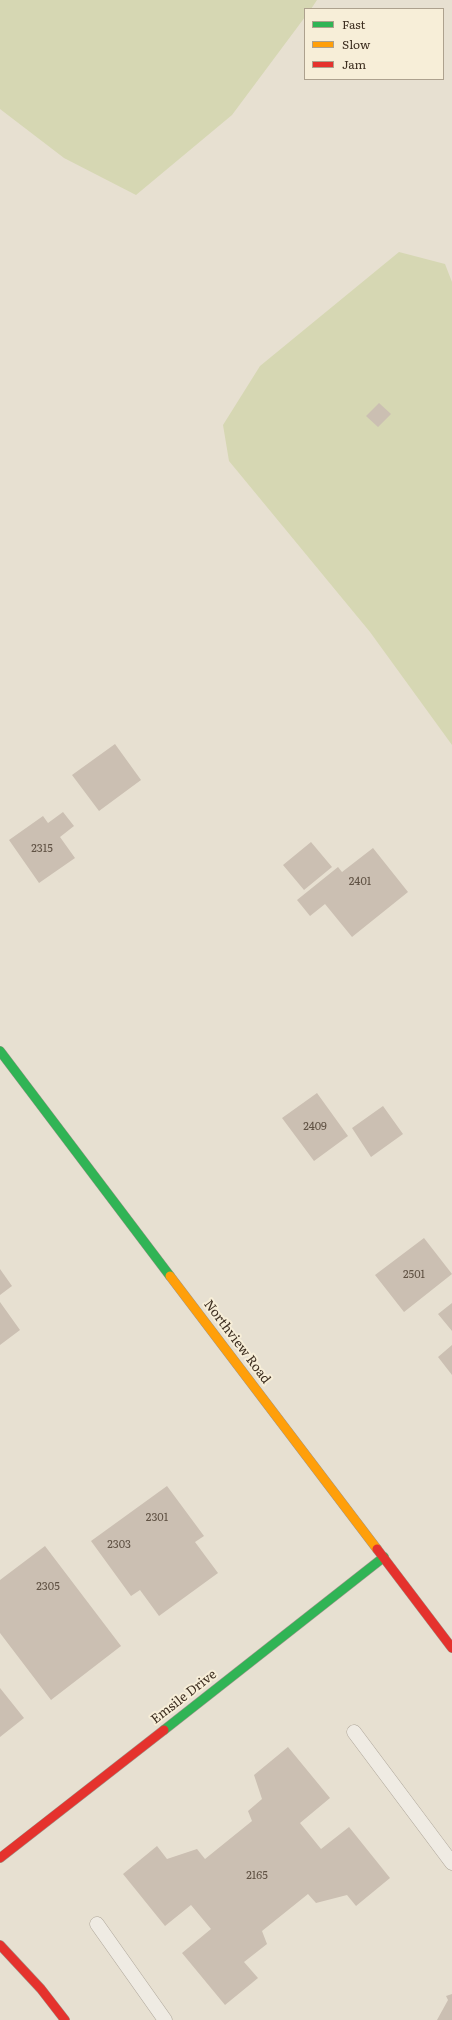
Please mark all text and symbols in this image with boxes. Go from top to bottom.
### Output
legend [304,8,444,80]
text: Fast [342,15,365,33]
text: Slow [342,35,370,53]
text: Jam [342,55,366,73]
house number: 2315 [31,842,53,856]
house number: 2401 [349,875,371,889]
house number: 2409 [303,1120,327,1134]
house number: 2501 [403,1268,425,1282]
street label: Northview Road [200,1297,274,1387]
house number: 2301 [146,1511,168,1525]
house number: 2303 [107,1538,131,1552]
house number: 2305 [36,1580,60,1594]
street label: Emsile Drive [148,1667,220,1727]
house number: 2165 [246,1869,268,1883]

